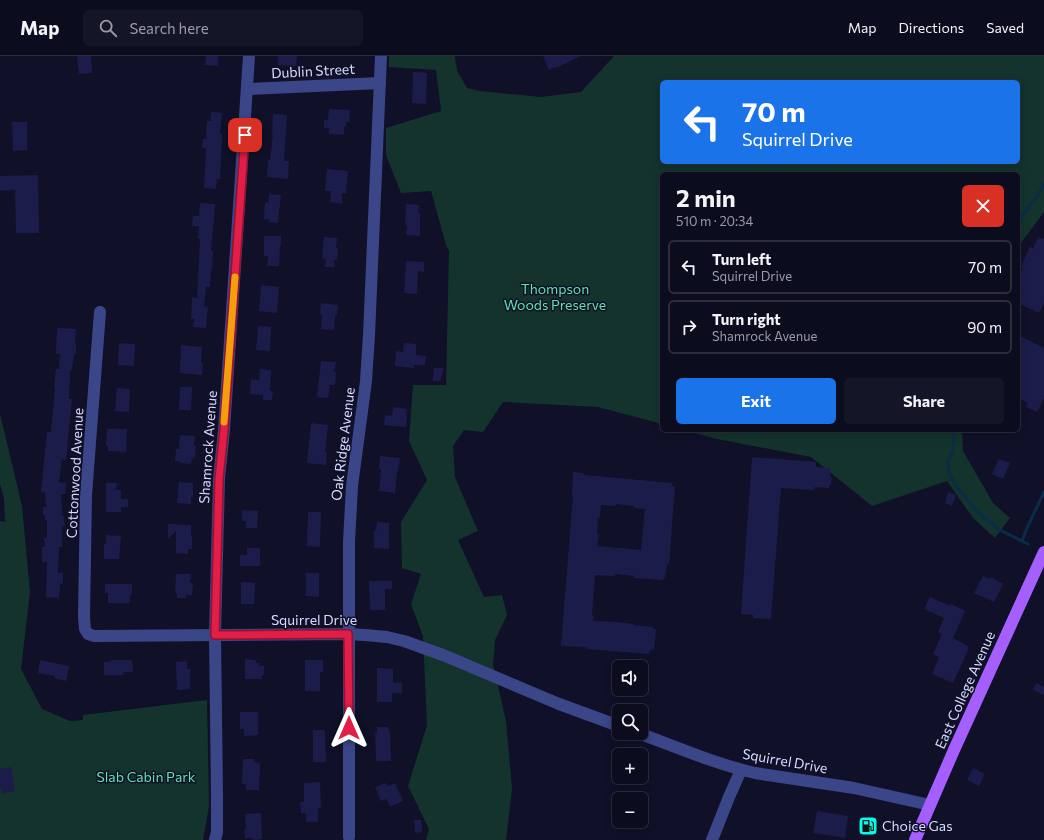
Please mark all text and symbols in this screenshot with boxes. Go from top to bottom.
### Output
search box [83,10,363,46]
text: Map [20,16,59,39]
icon: search [97,17,119,39]
text: Search here [129,19,209,37]
text: Map [848,19,877,36]
text: Directions [899,19,964,36]
text: Saved [986,19,1024,36]
street label: Dublin Street [271,60,356,81]
text: 70 m [742,94,806,128]
icon: left [676,96,728,148]
pin [228,118,262,152]
icon: arrive [234,124,256,146]
text: Squirrel Drive [742,128,853,150]
text: 2 min [676,183,736,212]
button: close [962,185,1004,227]
text: 510 m · 20:34 [676,213,753,229]
text: Turn left [712,250,771,268]
icon: left [678,256,700,278]
text: 70 m [968,258,1002,276]
text: Squirrel Drive [712,268,792,284]
park label: Thompson Woods Preserve [504,280,606,313]
text: Turn right [712,310,781,328]
icon: right [678,316,700,338]
text: 90 m [967,318,1002,336]
text: Shamrock Avenue [712,328,817,344]
button: Exit [676,378,836,424]
button: Share [844,378,1004,424]
street label: Oak Ridge Avenue [327,386,358,502]
street label: Shamrock Avenue [195,390,220,504]
street label: Cottonwood Avenue [63,407,86,539]
street label: Squirrel Drive [271,611,357,628]
street label: East College Avenue [931,628,998,751]
map controls [612,660,648,828]
button: sound [612,660,648,696]
button: search [612,704,648,740]
position arrow [328,707,370,749]
street label: Squirrel Drive [741,745,829,776]
button: + [612,748,648,784]
park label: Slab Cabin Park [97,768,196,785]
button: − [612,792,648,828]
fuel station icon: Choice Gas [857,815,879,837]
place label: Choice Gas [882,817,953,834]

